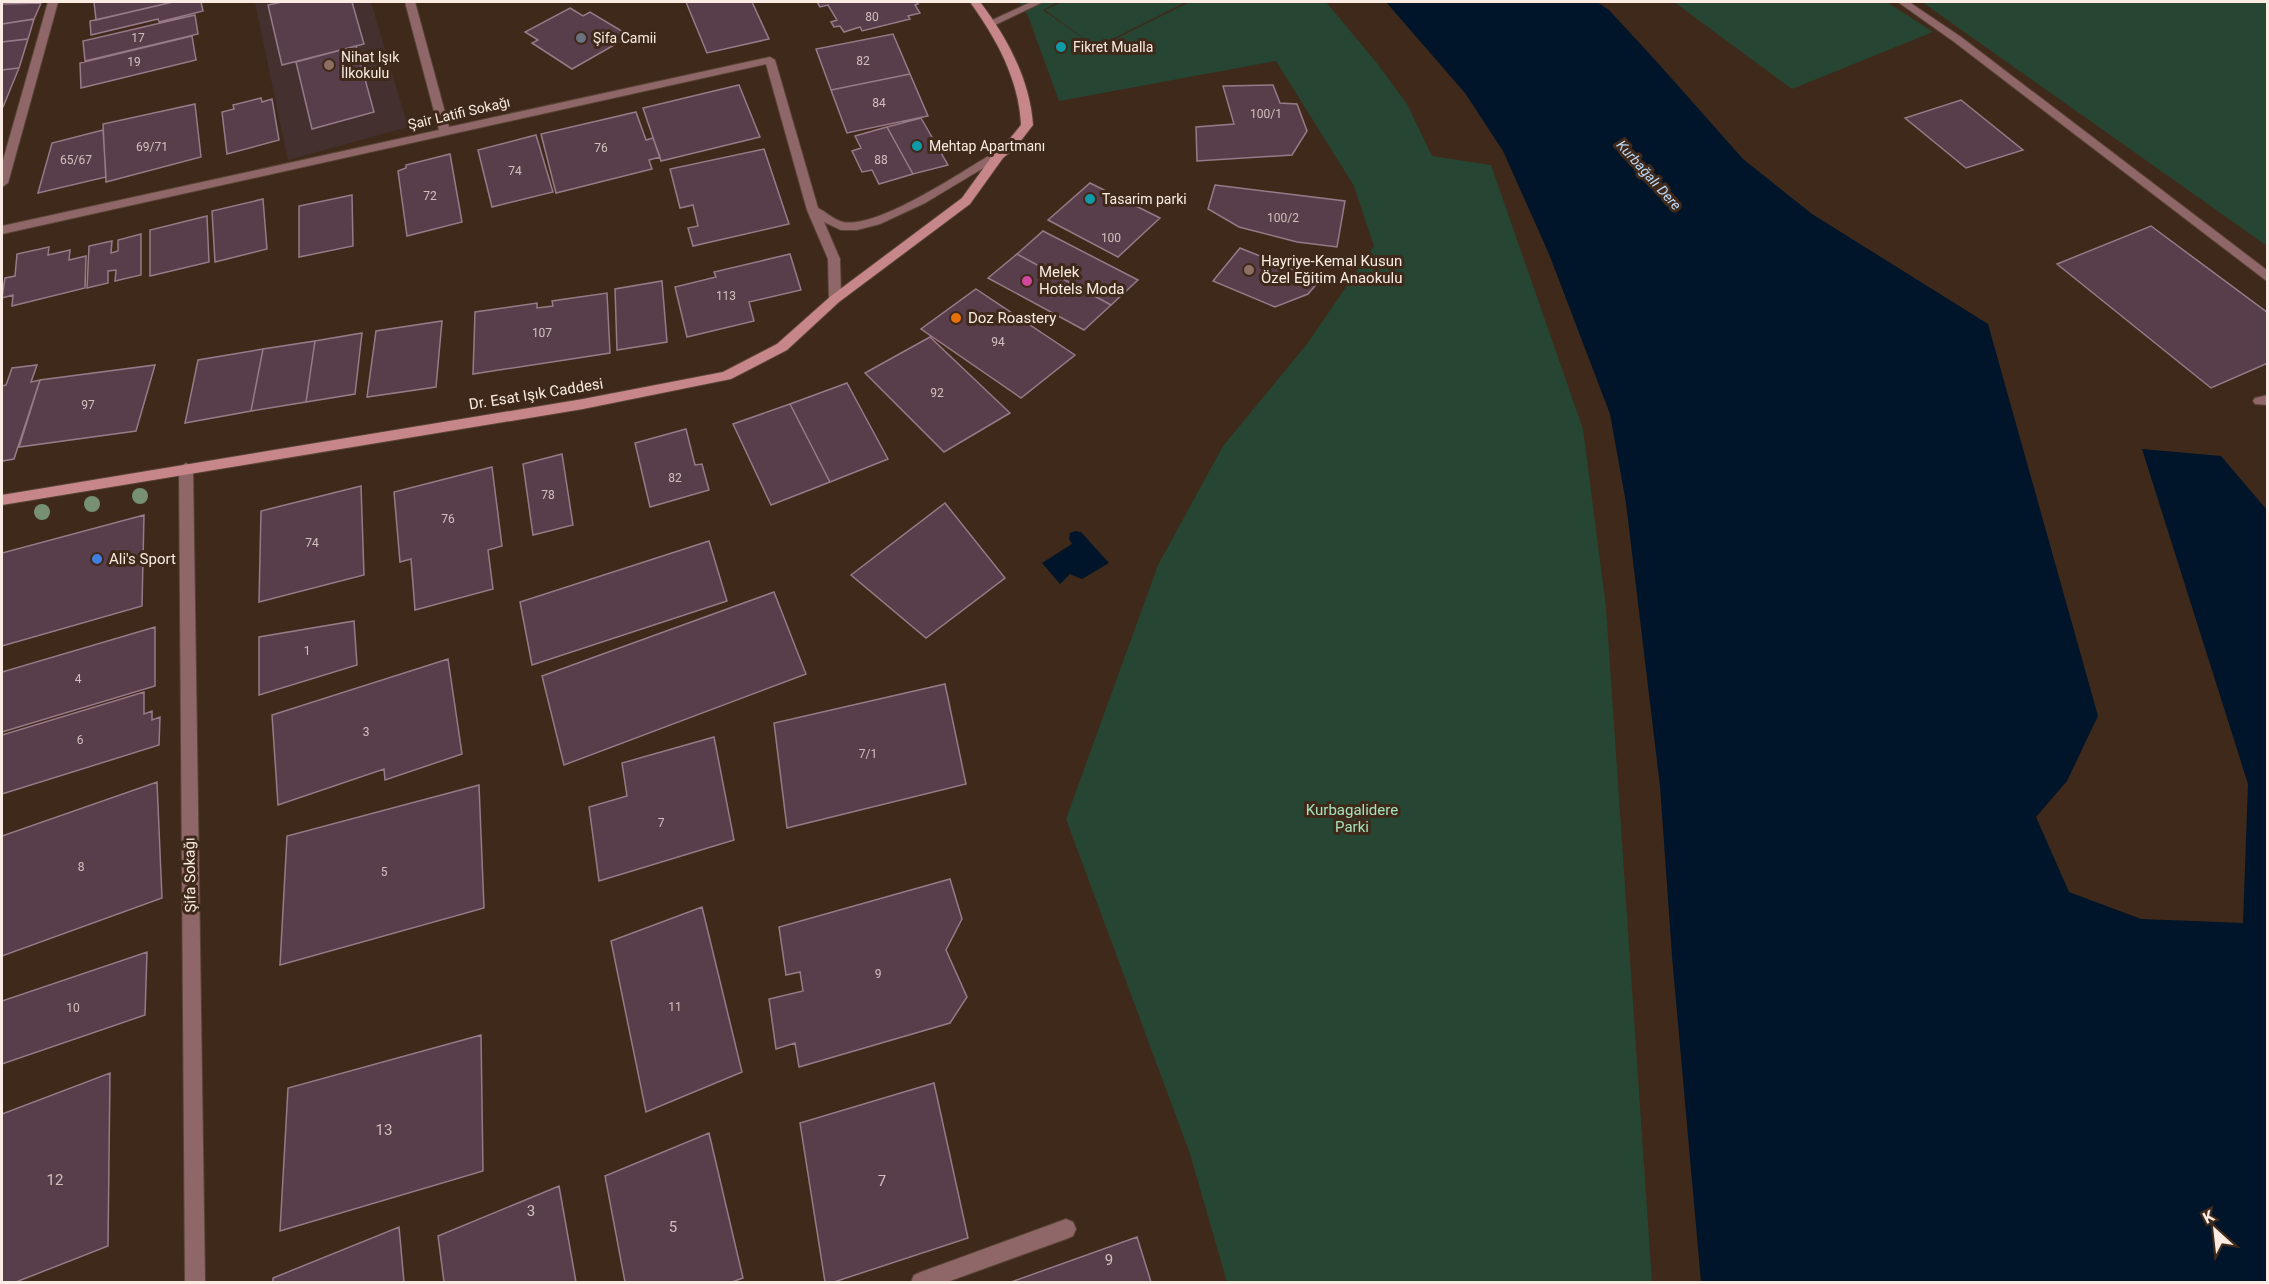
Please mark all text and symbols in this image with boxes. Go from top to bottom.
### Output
house number: 80 [865,10,879,24]
place label: Şifa Camii [593,30,657,46]
house number: 17 [131,31,145,45]
marker: Şifa Camii [574,31,588,45]
place label: Fikret Mualla [1073,39,1153,55]
marker: Fikret Mualla [1054,40,1068,54]
place label: Nihat Işık İlkokulu [341,49,400,81]
house number: 82 [856,54,870,68]
house number: 19 [127,55,141,69]
marker: Nihat Işık İlkokulu [322,58,336,72]
street label: Şair Latifi Sokağı [406,93,512,133]
house number: 84 [872,96,886,110]
house number: 100/1 [1250,107,1282,121]
water label: Kurbağalı Dere [1613,137,1685,213]
place label: Mehtap Apartmanı [929,138,1045,154]
marker: Mehtap Apartmanı [910,139,924,153]
house number: 69/71 [136,140,168,154]
house number: 76 [594,141,608,155]
house number: 65/67 [60,153,92,167]
house number: 88 [874,153,888,167]
house number: 74 [508,164,522,178]
house number: 72 [423,189,437,203]
place label: Tasarim parki [1102,191,1187,207]
marker: Tasarim parki [1083,192,1097,206]
house number: 100/2 [1267,211,1299,225]
house number: 100 [1101,231,1121,245]
place label: Hayriye-Kemal Kusun Özel Eğitim Anaokulu [1261,252,1402,287]
place label: Melek Hotels Moda [1039,263,1125,298]
marker: Hayriye-Kemal Kusun Özel Eğitim Anaokulu [1242,263,1256,277]
marker: Melek Hotels Moda [1020,274,1034,288]
house number: 113 [716,289,736,303]
place label: Doz Roastery [968,309,1056,327]
marker: Doz Roastery [949,311,963,325]
house number: 107 [532,326,552,340]
house number: 94 [991,335,1005,349]
street label: Dr. Esat Işık Caddesi [468,374,604,414]
house number: 92 [930,386,944,400]
house number: 97 [81,398,95,412]
house number: 82 [668,471,682,485]
house number: 78 [541,488,555,502]
house number: 76 [441,512,455,526]
house number: 74 [305,536,319,550]
place label: Ali's Sport [109,550,176,568]
marker: Ali's Sport [90,552,104,566]
house number: 1 [304,644,310,658]
house number: 4 [75,672,82,686]
house number: 3 [363,725,369,739]
house number: 6 [77,733,84,747]
house number: 7/1 [859,747,877,761]
park label: Kurbagalidere Parki [1306,801,1398,836]
house number: 7 [658,816,665,830]
street label: Şifa Sokağı [180,837,200,913]
house number: 8 [78,860,85,874]
house number: 5 [381,865,388,879]
house number: 9 [875,967,881,981]
house number: 11 [668,1000,682,1014]
house number: 10 [66,1001,80,1015]
house number: 13 [376,1121,392,1139]
house number: 12 [47,1171,63,1189]
house number: 7 [878,1172,886,1190]
north arrow [2185,1200,2245,1260]
house number: 3 [527,1202,535,1220]
text: K [2200,1206,2218,1228]
house number: 5 [669,1218,677,1236]
house number: 9 [1105,1251,1113,1269]

